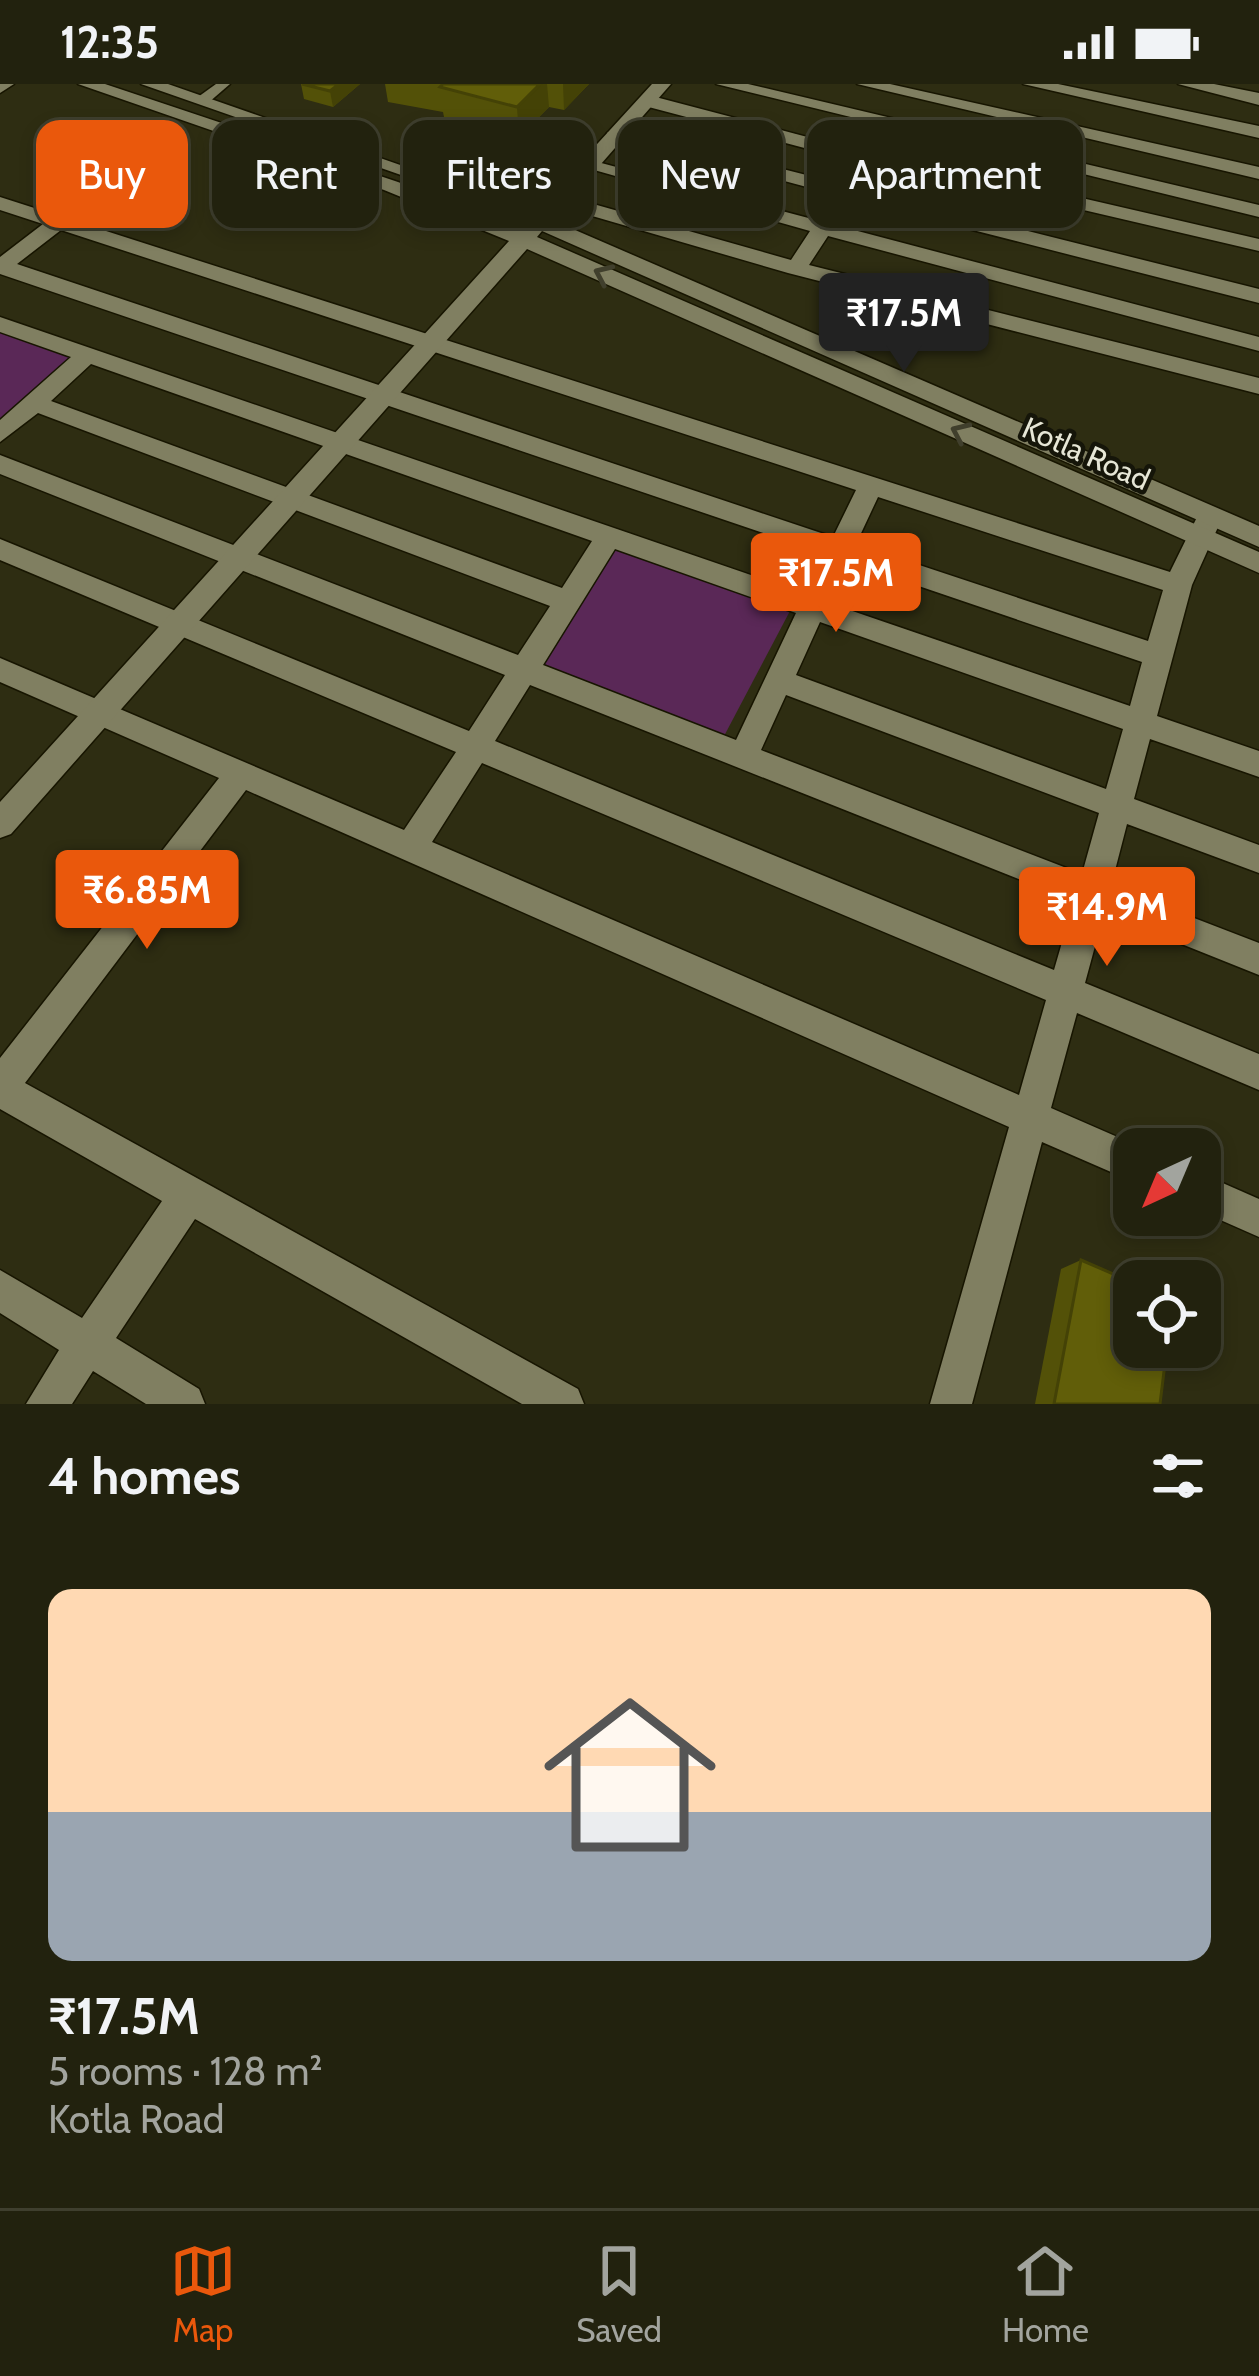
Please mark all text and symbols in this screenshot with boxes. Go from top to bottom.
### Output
text: 12:35 [60,15,159,69]
chip: Buy [36,120,188,228]
chip: Rent [212,120,379,228]
chip: Filters [403,120,594,228]
chip: New [618,120,783,228]
chip: Apartment [807,120,1083,228]
one-way arrow [593,265,615,289]
pin: ₹17.5M [806,273,1002,375]
text: ₹17.5M [846,288,962,336]
street label: Kotla Road [1017,409,1156,498]
one-way arrow [950,422,972,446]
pin: ₹17.5M [738,533,934,635]
text: ₹17.5M [778,548,894,596]
pin: ₹6.85M [49,850,245,952]
text: ₹6.85M [83,865,211,913]
pin: ₹14.9M [1009,867,1205,969]
text: ₹14.9M [1046,882,1168,930]
north arrow [1113,1128,1221,1236]
map controls [1113,1128,1221,1368]
button: locate [1113,1260,1221,1368]
icon: filters [1145,1443,1211,1509]
text: 4 homes [48,1445,240,1507]
icon: home [522,1667,738,1883]
text: ₹17.5M [48,1985,200,2047]
text: 5 rooms · 128 m² [48,2047,322,2095]
text: Kotla Road [48,2095,224,2143]
tab: Map [170,2238,236,2350]
tab: Saved [576,2238,662,2350]
tab: Home [1002,2238,1089,2350]

